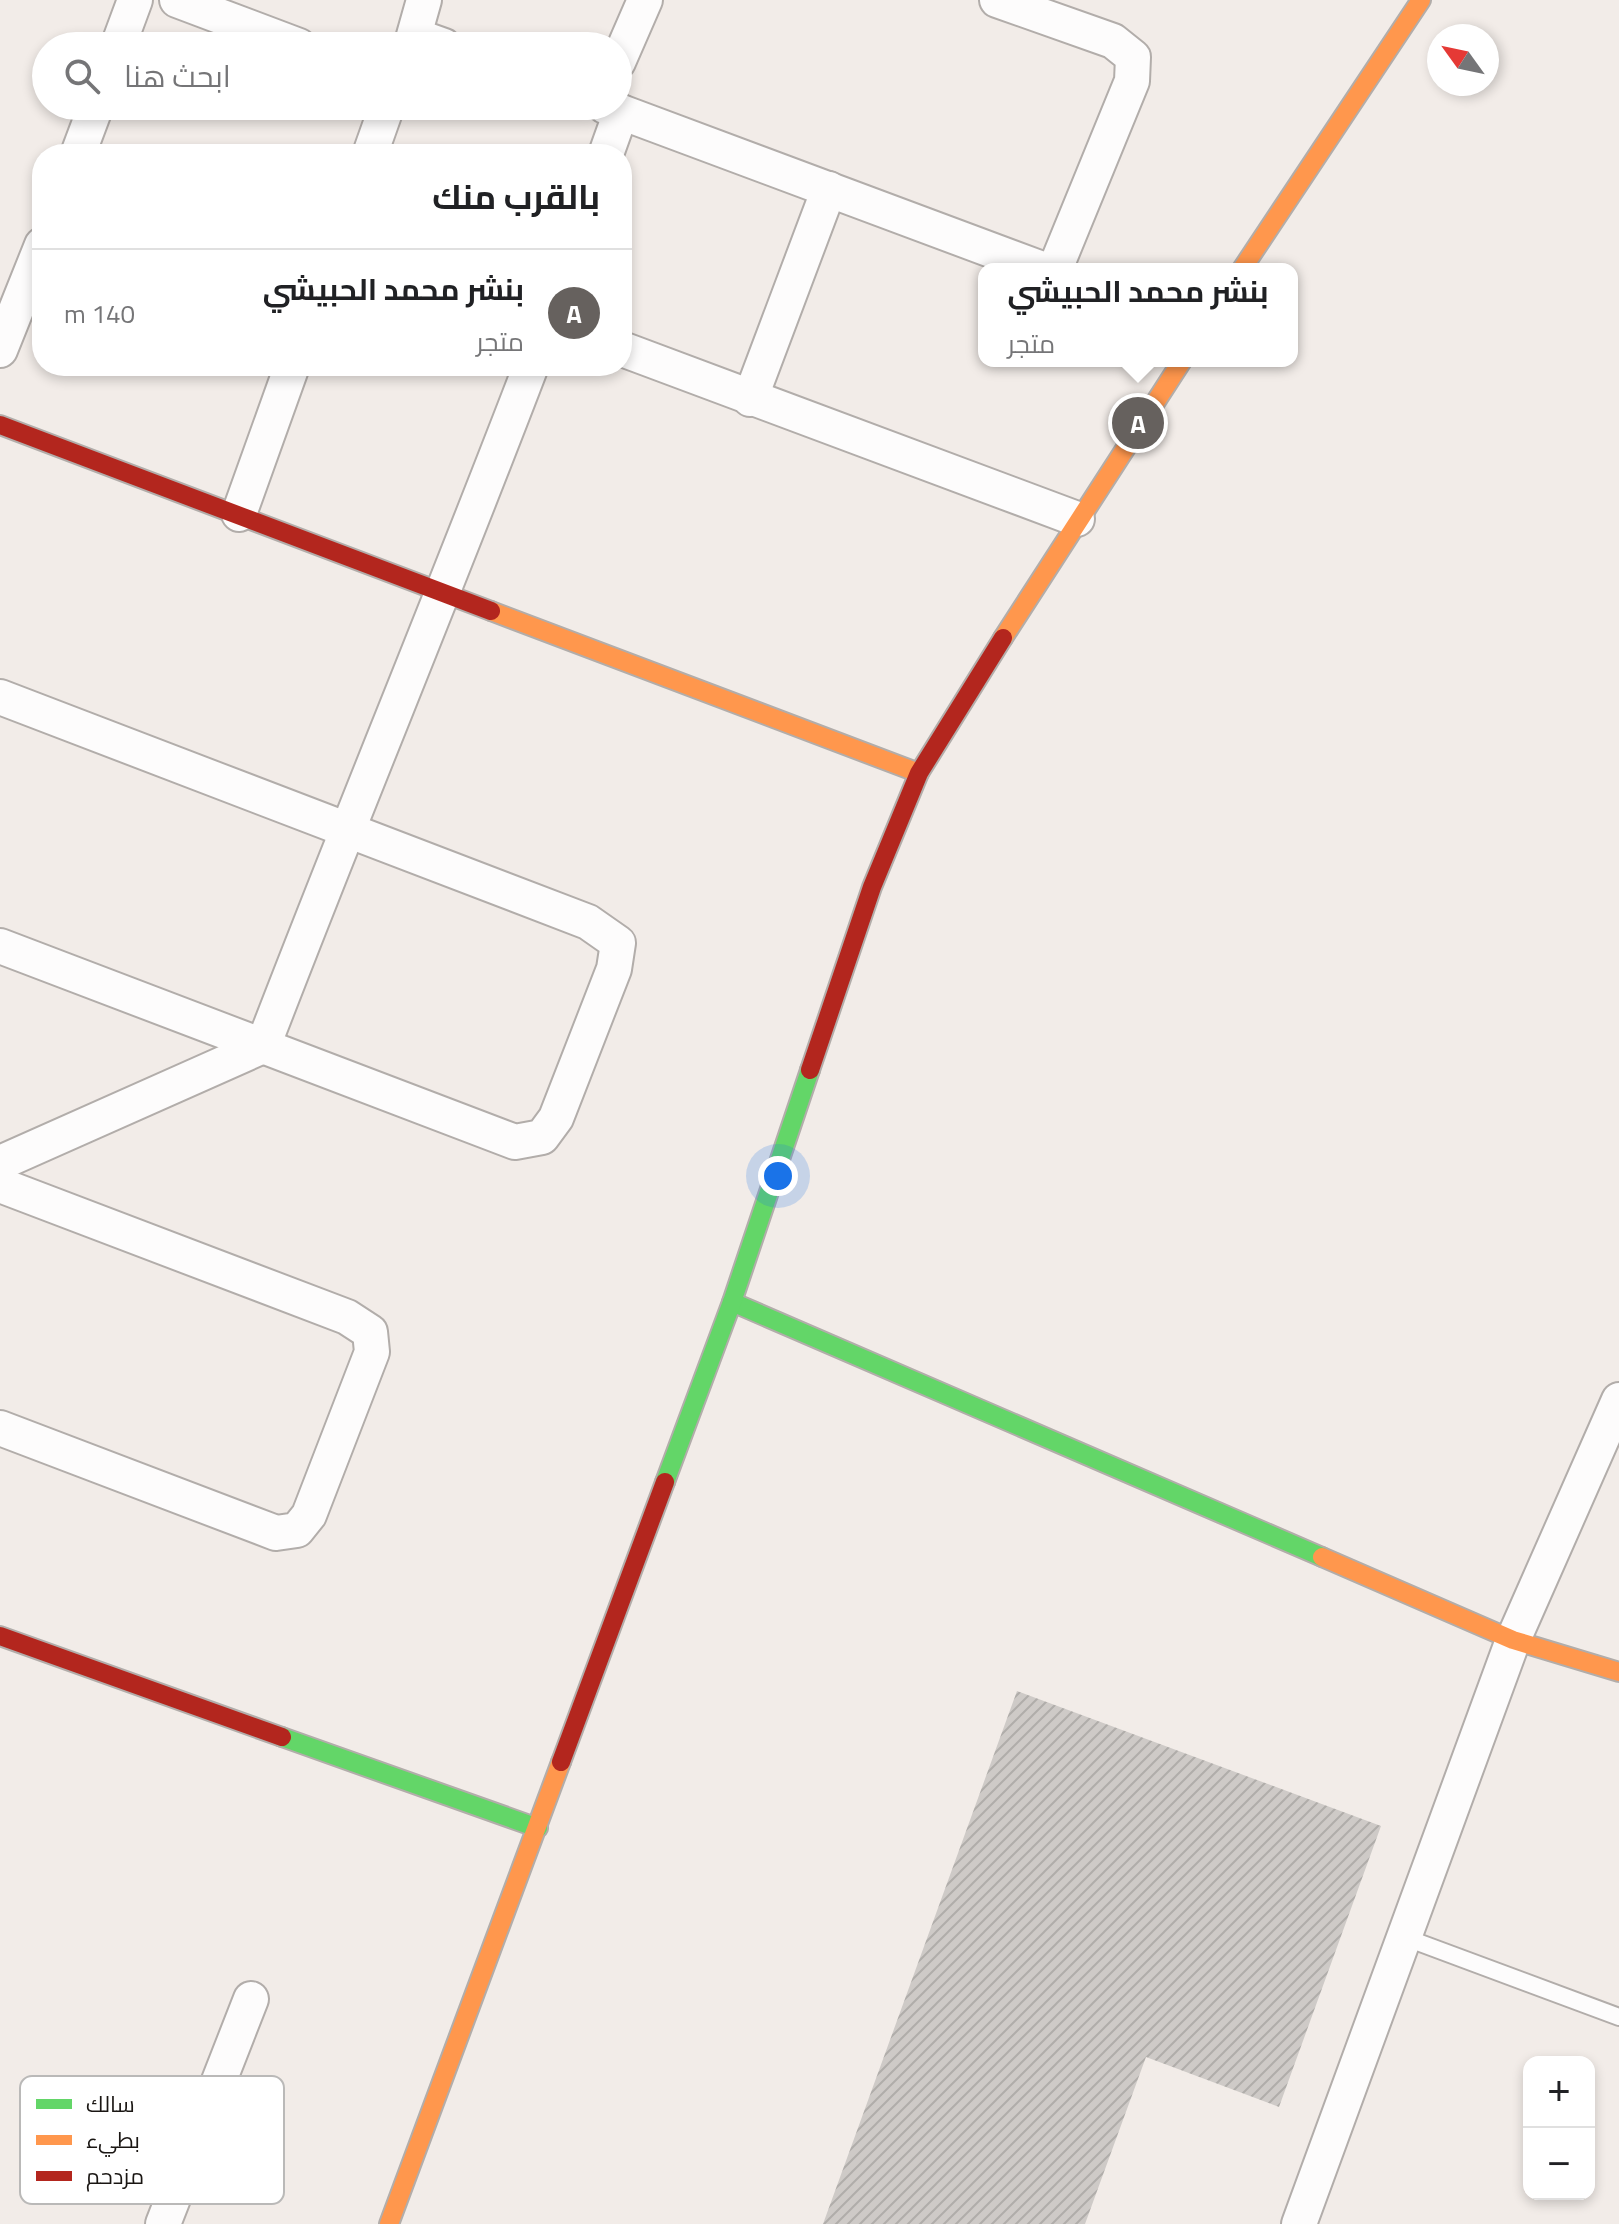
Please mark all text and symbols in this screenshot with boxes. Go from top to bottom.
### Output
north arrow [1427,24,1499,96]
search box [32,32,632,120]
text: ابحث هنا [124,53,231,99]
icon: search [60,54,104,98]
text: بالقرب منك [432,170,600,222]
popup [978,263,1298,367]
text: بنشر محمد الحبيشي [263,266,524,312]
text: بنشر محمد الحبيشي [1007,268,1269,314]
text: 140 m [64,294,135,333]
text: A [566,294,582,333]
text: متجر [476,322,524,361]
text: متجر [1007,324,1055,363]
pin: A [1112,393,1164,453]
your location [758,1156,798,1196]
map controls [1523,2056,1595,2200]
button: + [1523,2056,1595,2128]
legend [20,2076,284,2204]
text: سالك [86,2087,135,2121]
text: بطيء [86,2123,140,2157]
button: − [1523,2128,1595,2200]
text: مزدحم [86,2159,144,2193]

